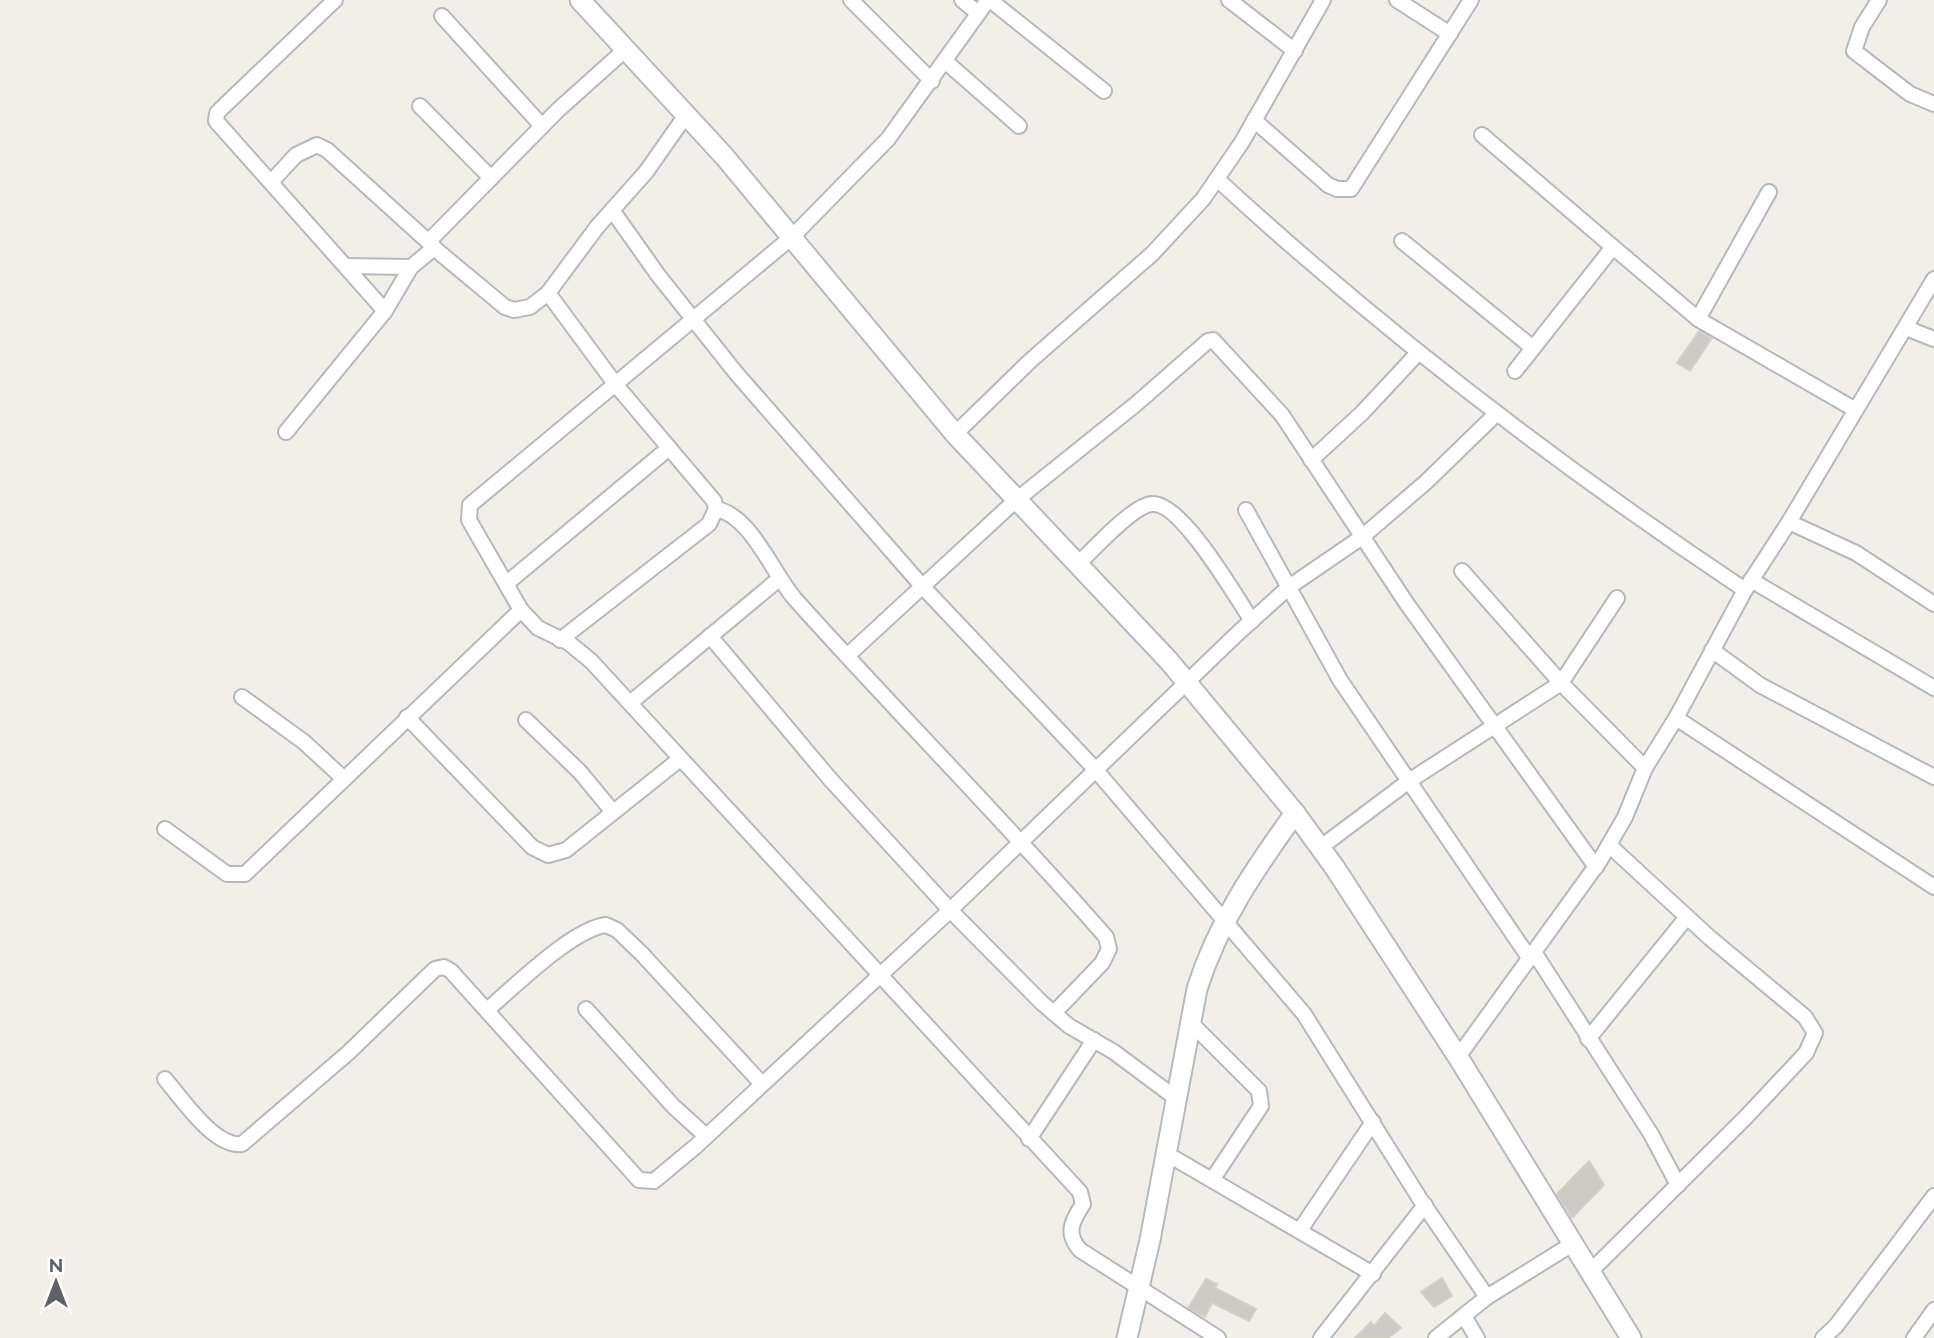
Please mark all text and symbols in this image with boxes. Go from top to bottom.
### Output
north arrow [21,1247,91,1317]
text: N [49,1254,63,1276]

